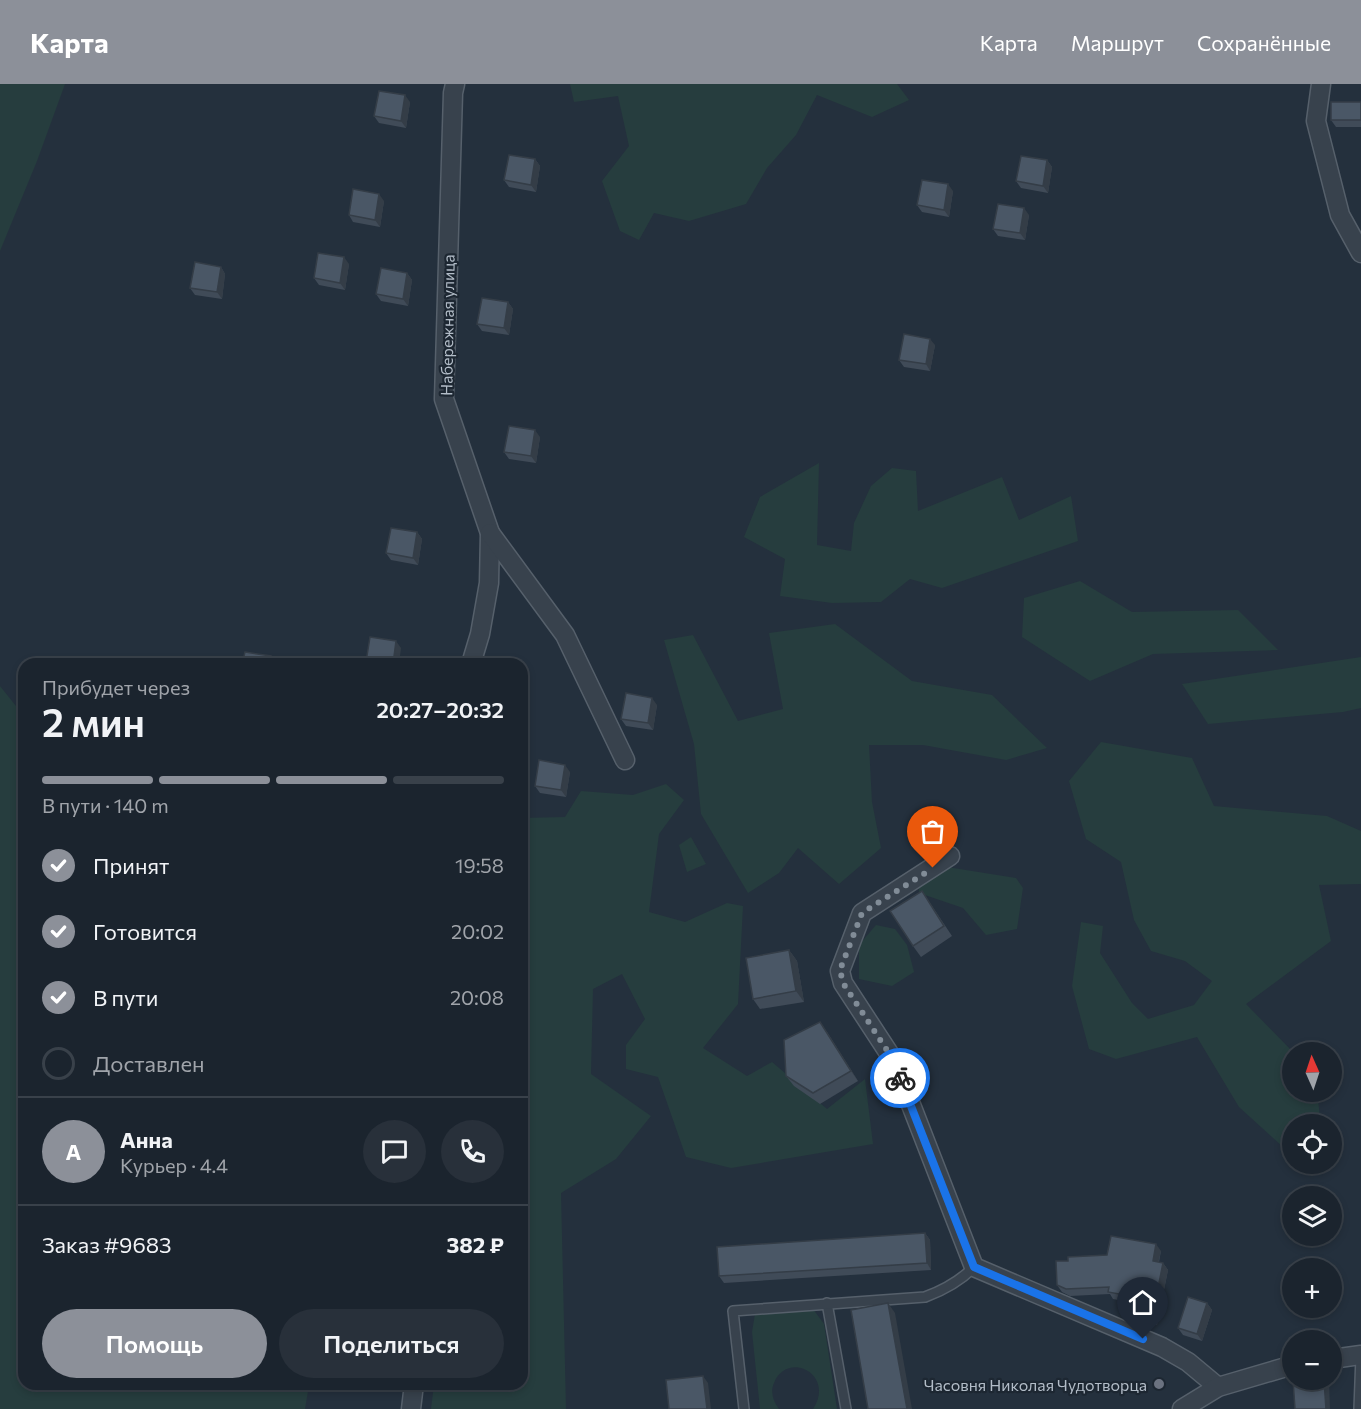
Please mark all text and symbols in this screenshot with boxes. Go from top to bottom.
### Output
text: Карта [30,25,109,59]
text: Карта [980,30,1038,55]
text: Маршрут [1071,30,1164,55]
text: Сохранённые [1197,30,1331,55]
street label: Набережная улица [436,254,458,396]
text: Прибудет через [42,675,190,699]
text: 20:27–20:32 [377,696,504,723]
text: 2 мин [42,697,145,745]
text: В пути · 140 m [42,793,169,817]
pin [907,806,958,868]
icon: bag [916,815,949,848]
icon: check [42,849,75,882]
text: Принят [93,852,169,879]
text: 19:58 [455,853,504,877]
icon: check [42,915,75,948]
text: Готовится [93,918,197,945]
text: 20:02 [451,919,504,943]
icon: check [42,981,75,1014]
text: В пути [93,984,158,1011]
text: 20:08 [450,985,504,1009]
north arrow [1282,1042,1342,1102]
map controls [1282,1042,1342,1390]
courier [870,1048,930,1108]
text: Доставлен [93,1050,205,1077]
icon: bike [884,1062,917,1095]
button: locate [1282,1114,1342,1174]
button: chat [363,1120,426,1183]
button: phone [441,1120,504,1183]
text: Анна [120,1126,173,1153]
text: А [66,1138,81,1165]
text: Курьер · 4.4 [120,1153,228,1177]
button: layers [1282,1186,1342,1246]
text: Заказ #9683 [42,1231,172,1258]
text: 382 ₽ [446,1231,504,1258]
button: + [1282,1258,1342,1318]
pin [1117,1277,1168,1339]
icon: home [1126,1286,1159,1319]
button: Помощь [42,1309,267,1378]
button: Поделиться [279,1309,504,1378]
button: − [1282,1330,1342,1390]
place label: Часовня Николая Чудотворца [924,1375,1147,1394]
marker: Часовня Николая Чудотворца [1152,1377,1166,1391]

